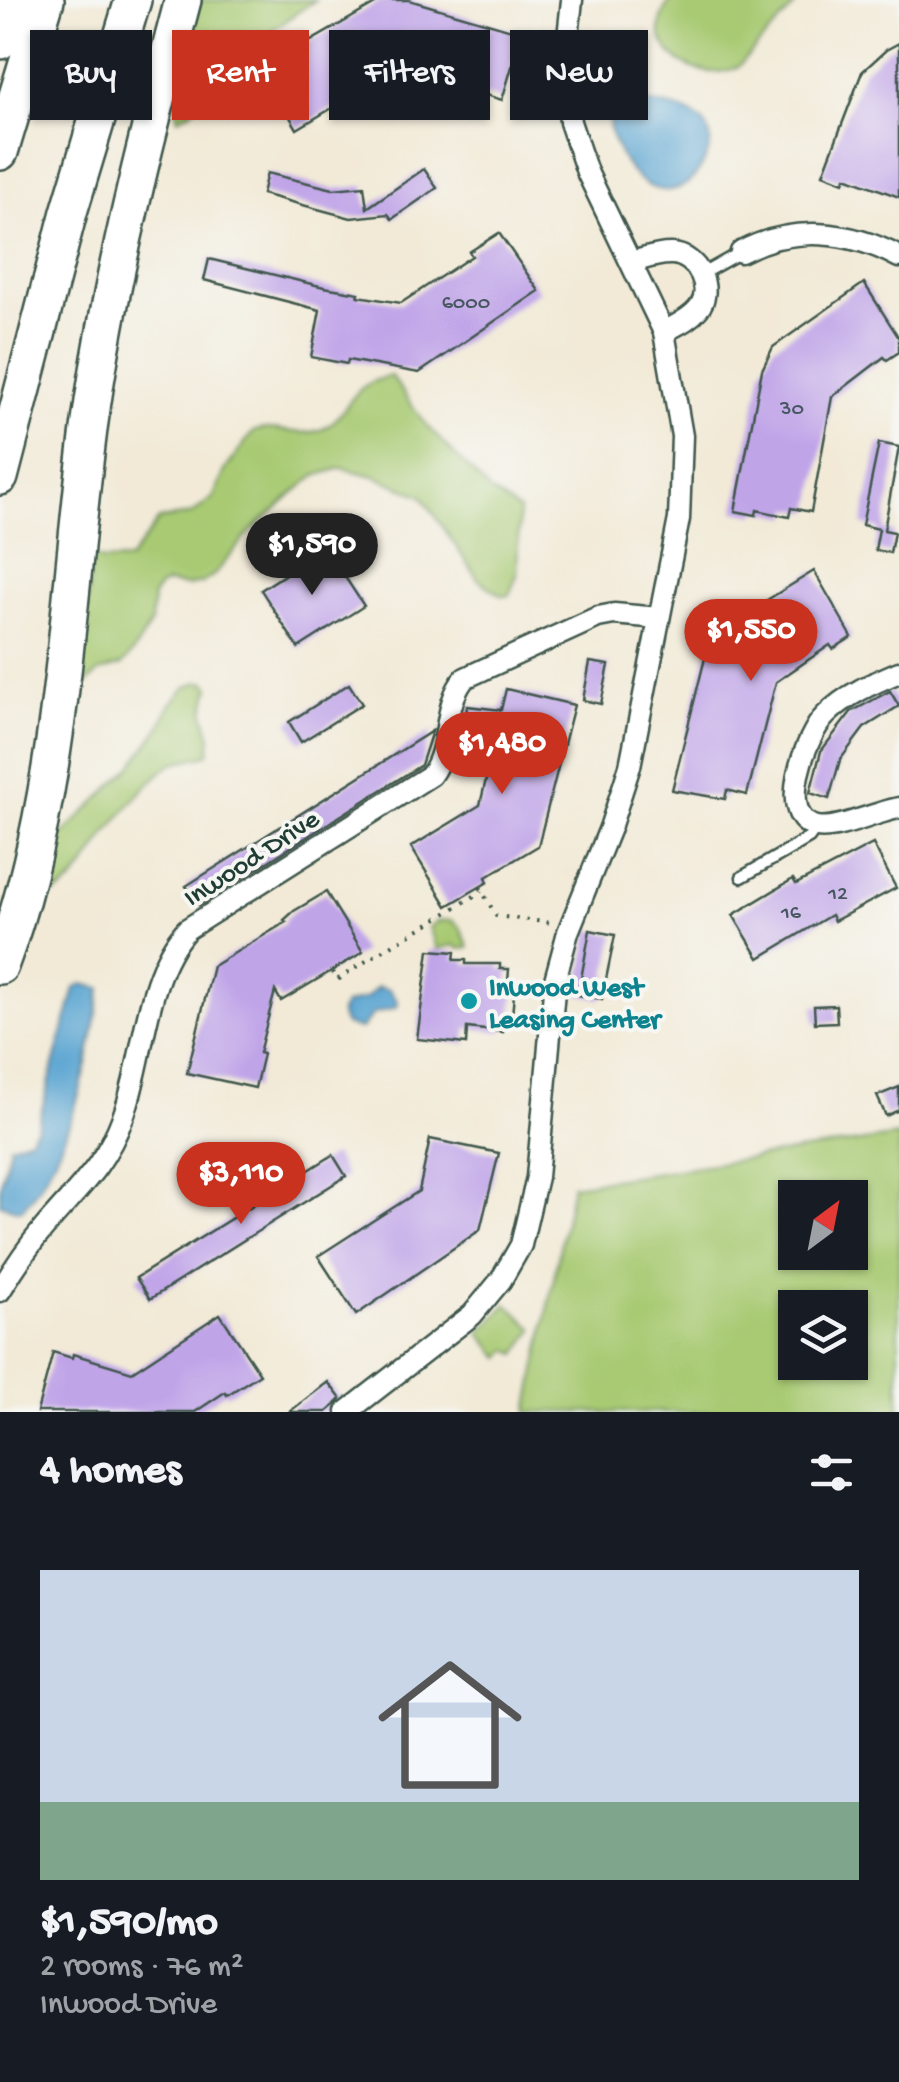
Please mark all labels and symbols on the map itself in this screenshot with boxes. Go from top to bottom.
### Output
house number: 6000 [442,291,490,317]
house number: 30 [779,397,804,423]
pin: $1,590 [231,513,393,598]
pin: $1,550 [670,599,832,684]
pin: $1,480 [421,712,583,797]
street label: Inwood Drive [179,803,327,916]
house number: 12 [827,882,848,908]
house number: 16 [780,901,802,927]
place label: Inwood West Leasing Center [489,973,663,1038]
marker: Inwood West Leasing Center [458,990,480,1012]
pin: $3,110 [160,1142,322,1227]
north arrow [778,1180,868,1270]

